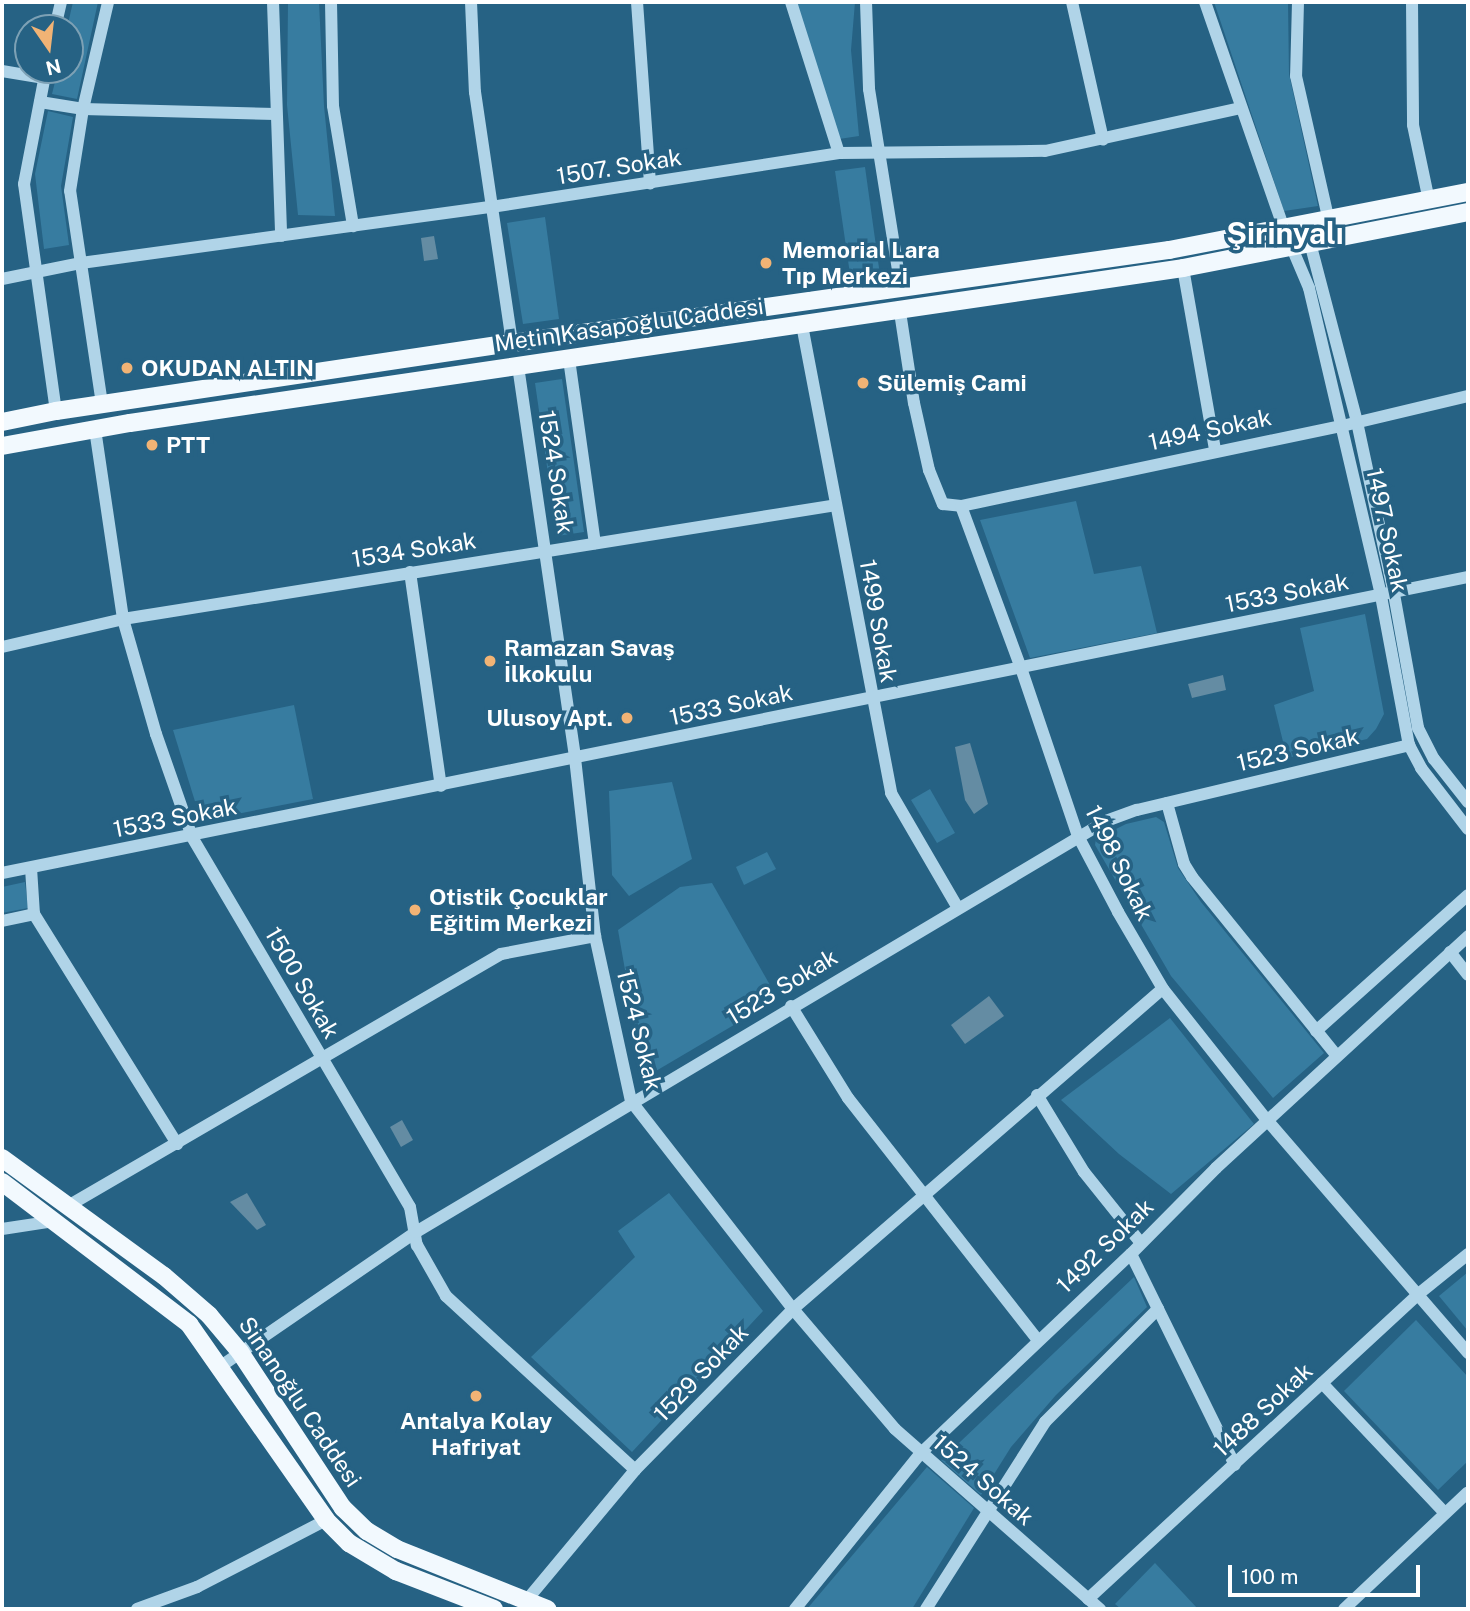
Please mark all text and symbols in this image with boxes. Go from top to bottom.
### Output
north arrow [14,14,84,84]
text: N [44,55,63,80]
street label: 1507. Sokak [555,143,683,191]
district label: Şirinyalı [1226,215,1344,251]
place label: Memorial Lara Tıp Merkezi [782,236,940,290]
marker: Memorial Lara Tıp Merkezi [756,253,776,273]
street label: Metin Kasapoğlu Caddesi [493,292,765,358]
place label: OKUDAN ALTIN [141,354,314,382]
marker: OKUDAN ALTIN [119,360,135,376]
place label: Sülemiş Cami [877,369,1027,397]
marker: Sülemiş Cami [855,375,871,391]
street label: 1494 Sokak [1146,404,1274,456]
street label: 1524 Sokak [533,408,579,536]
place label: PTT [166,431,210,459]
marker: PTT [144,437,160,453]
street label: 1497. Sokak [1360,465,1414,595]
street label: 1534 Sokak [350,527,478,573]
street label: 1499 Sokak [854,557,902,685]
street label: 1533 Sokak [1223,568,1351,618]
place label: Ramazan Savaş İlkokulu [504,634,675,688]
marker: Ramazan Savaş İlkokulu [482,653,498,669]
street label: 1533 Sokak [667,678,795,732]
place label: Ulusoy Apt. [486,704,613,732]
marker: Ulusoy Apt. [619,710,635,726]
street label: 1523 Sokak [1234,723,1362,777]
street label: 1533 Sokak [111,793,239,843]
street label: 1498 Sokak [1079,801,1159,925]
place label: Otistik Çocuklar Eğitim Merkezi [429,883,608,937]
marker: Otistik Çocuklar Eğitim Merkezi [407,902,423,918]
street label: 1500 Sokak [259,922,345,1044]
street label: 1523 Sokak [722,943,842,1031]
street label: 1524 Sokak [611,966,667,1094]
street label: 1492 Sokak [1051,1193,1159,1299]
street label: Si̇nanoğlu Caddesi [233,1312,367,1492]
street label: 1529 Sokak [648,1319,754,1427]
street label: 1488 Sokak [1208,1357,1318,1463]
marker: Antalya Kolay Hafriyat [468,1388,484,1404]
place label: Antalya Kolay Hafriyat [400,1407,552,1461]
street label: 1524 Sokak [927,1429,1039,1531]
scale bar [1232,1552,1424,1596]
text: 100 m [1241,1564,1298,1589]

